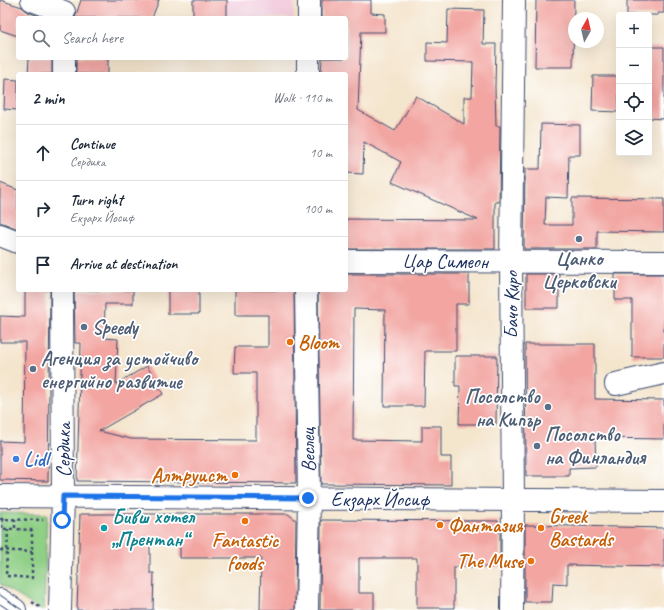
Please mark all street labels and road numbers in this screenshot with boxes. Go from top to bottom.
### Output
street label: Цар Симеон [402,249,490,274]
street label: Бачо Киро [499,270,524,339]
street label: Сердика [51,421,76,477]
street label: Веслец [295,427,321,472]
street label: Екзарх Йосиф [331,487,431,512]

